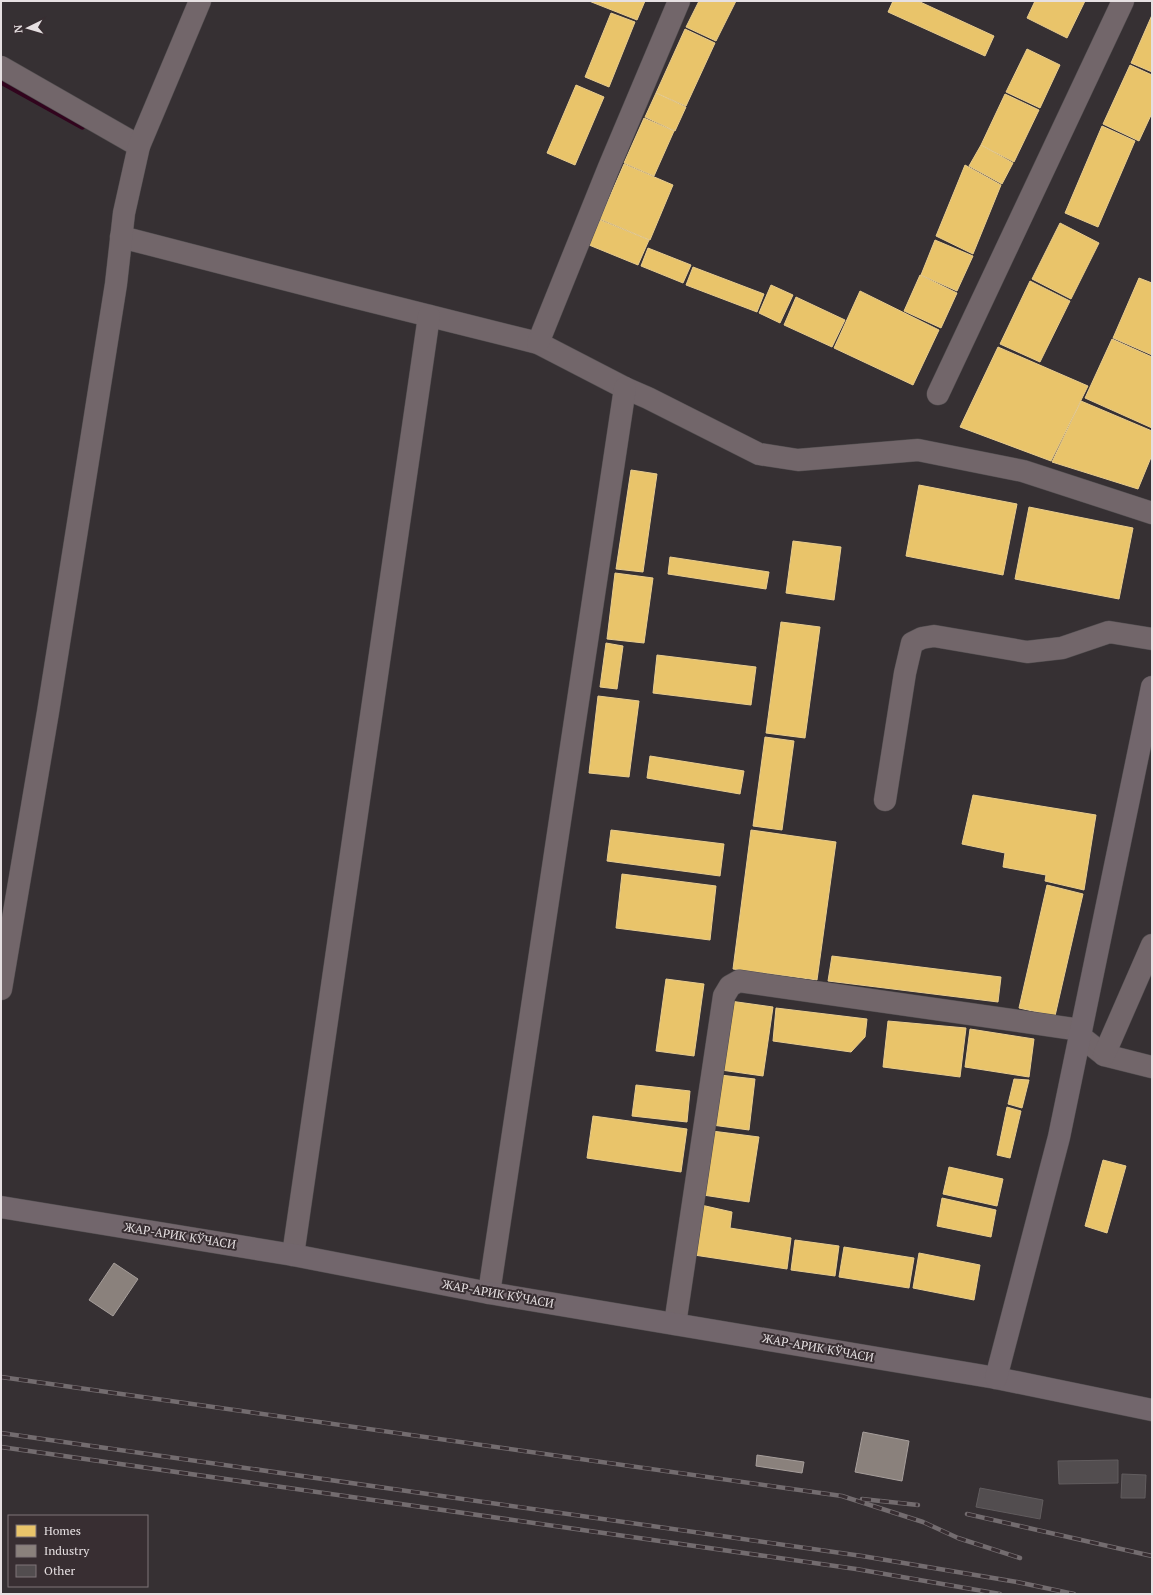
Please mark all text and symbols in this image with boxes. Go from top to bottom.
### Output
north arrow [8,8,48,48]
text: N [11,23,25,34]
street label: ЖАР-АРИК КЎЧАСИ [123,1219,237,1252]
street label: ЖАР-АРИК КЎЧАСИ [441,1276,555,1311]
street label: ЖАР-АРИК КЎЧАСИ [761,1330,875,1365]
legend [8,1515,148,1587]
text: Homes [44,1523,81,1538]
text: Industry [44,1543,90,1558]
text: Other [44,1563,75,1578]

